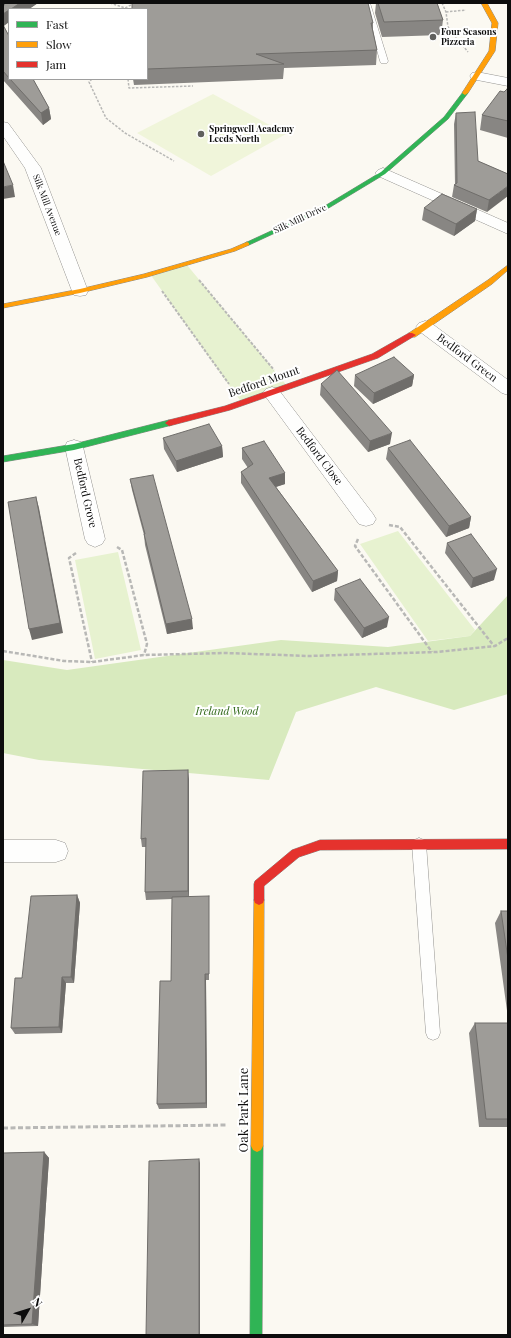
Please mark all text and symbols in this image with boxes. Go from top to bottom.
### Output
legend [8,8,148,80]
text: Fast [46,16,68,32]
place label: Four Seasons Pizzeria [441,27,496,48]
marker: Four Seasons Pizzeria [428,32,438,42]
text: Slow [46,36,72,52]
text: Jam [46,56,66,72]
place label: Springwell Academy Leeds North [209,124,294,145]
marker: Springwell Academy Leeds North [196,129,206,139]
street label: Silk Mill Avenue [30,173,64,237]
street label: Silk Mill Drive [272,202,328,236]
street label: Bedford Green [434,331,500,385]
street label: Bedford Mount [227,364,301,400]
street label: Bedford Close [293,424,345,488]
street label: Bedford Grove [71,457,99,529]
park label: Ireland Wood [196,705,258,719]
street label: Oak Park Lane [236,1068,252,1152]
north arrow [8,1290,48,1330]
text: N [29,1294,46,1310]

